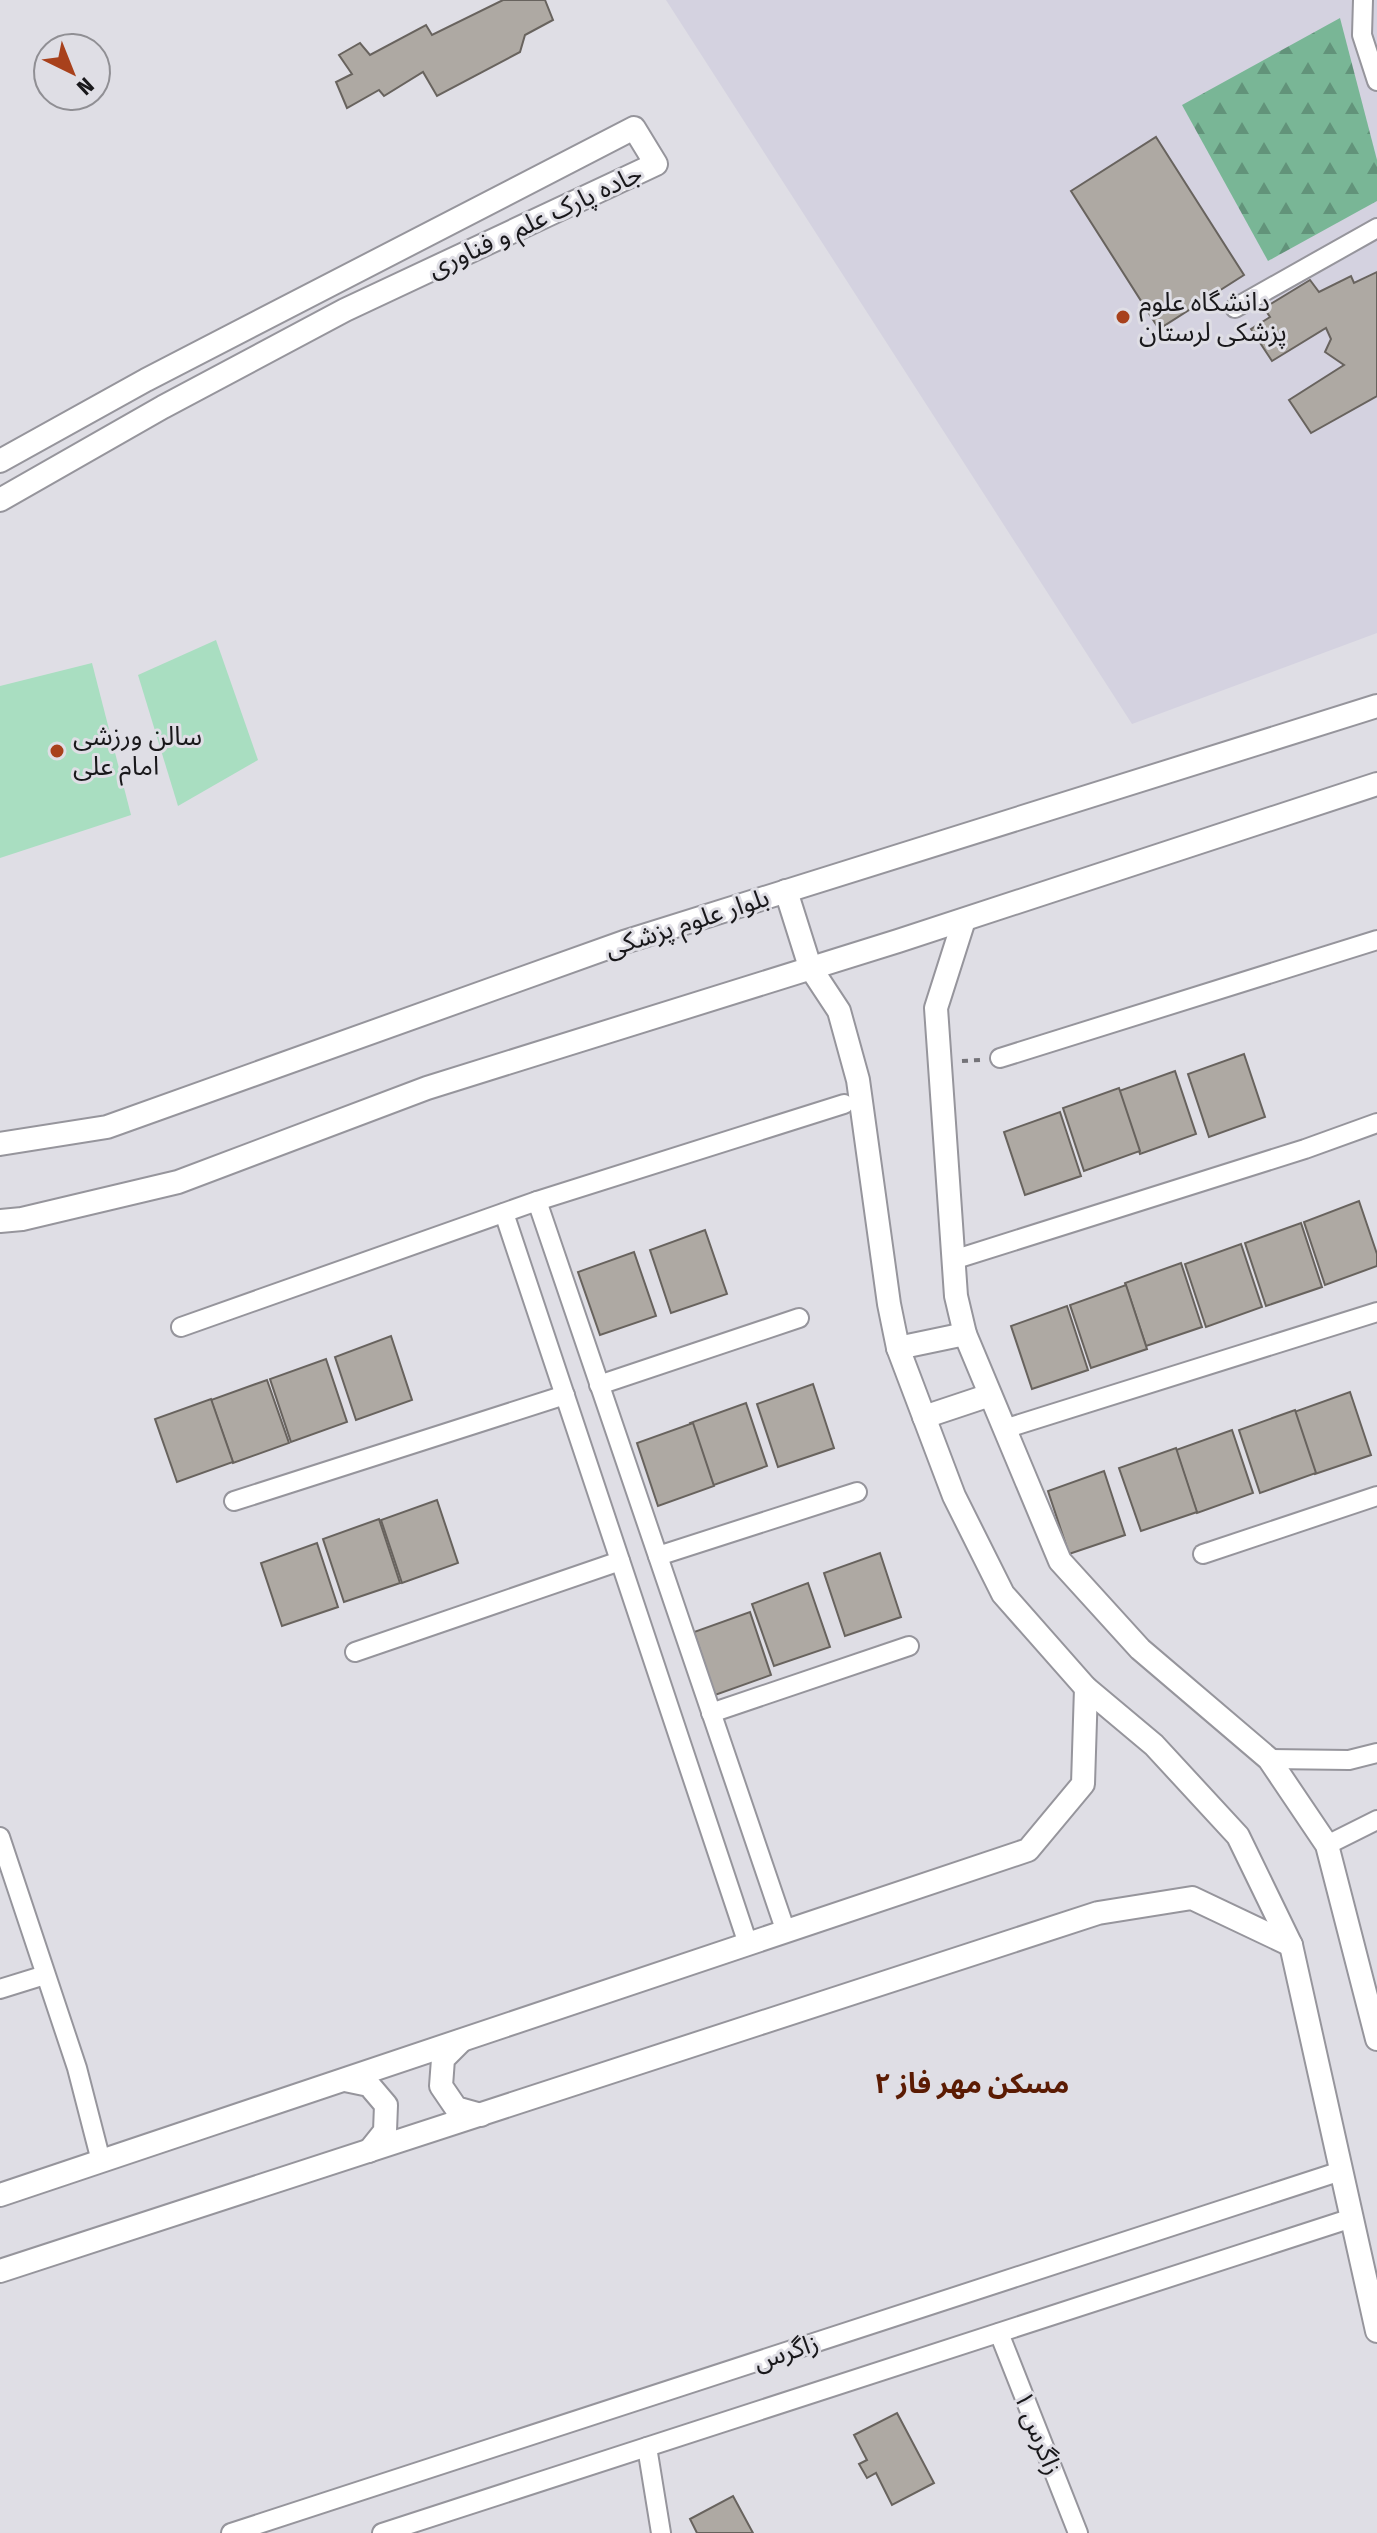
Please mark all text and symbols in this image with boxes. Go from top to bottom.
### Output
north arrow [32,32,112,112]
text: N [71,72,99,101]
street label: جاده پارک علم و فناوری [423,158,649,288]
place label: دانشگاه علوم پزشکی لرستان [1139,287,1287,349]
marker: دانشگاه علوم پزشکی لرستان [1114,308,1132,326]
place label: سالن ورزشی امام علی [73,721,202,786]
marker: سالن ورزشی امام علی [48,742,66,760]
street label: بلوار علوم پزشکی [601,882,774,968]
district label: مسکن مهر فاز ۲ [875,2067,1069,2100]
street label: زاگرس [749,2327,823,2377]
street label: زاگرس ۱ [1007,2387,1069,2479]

